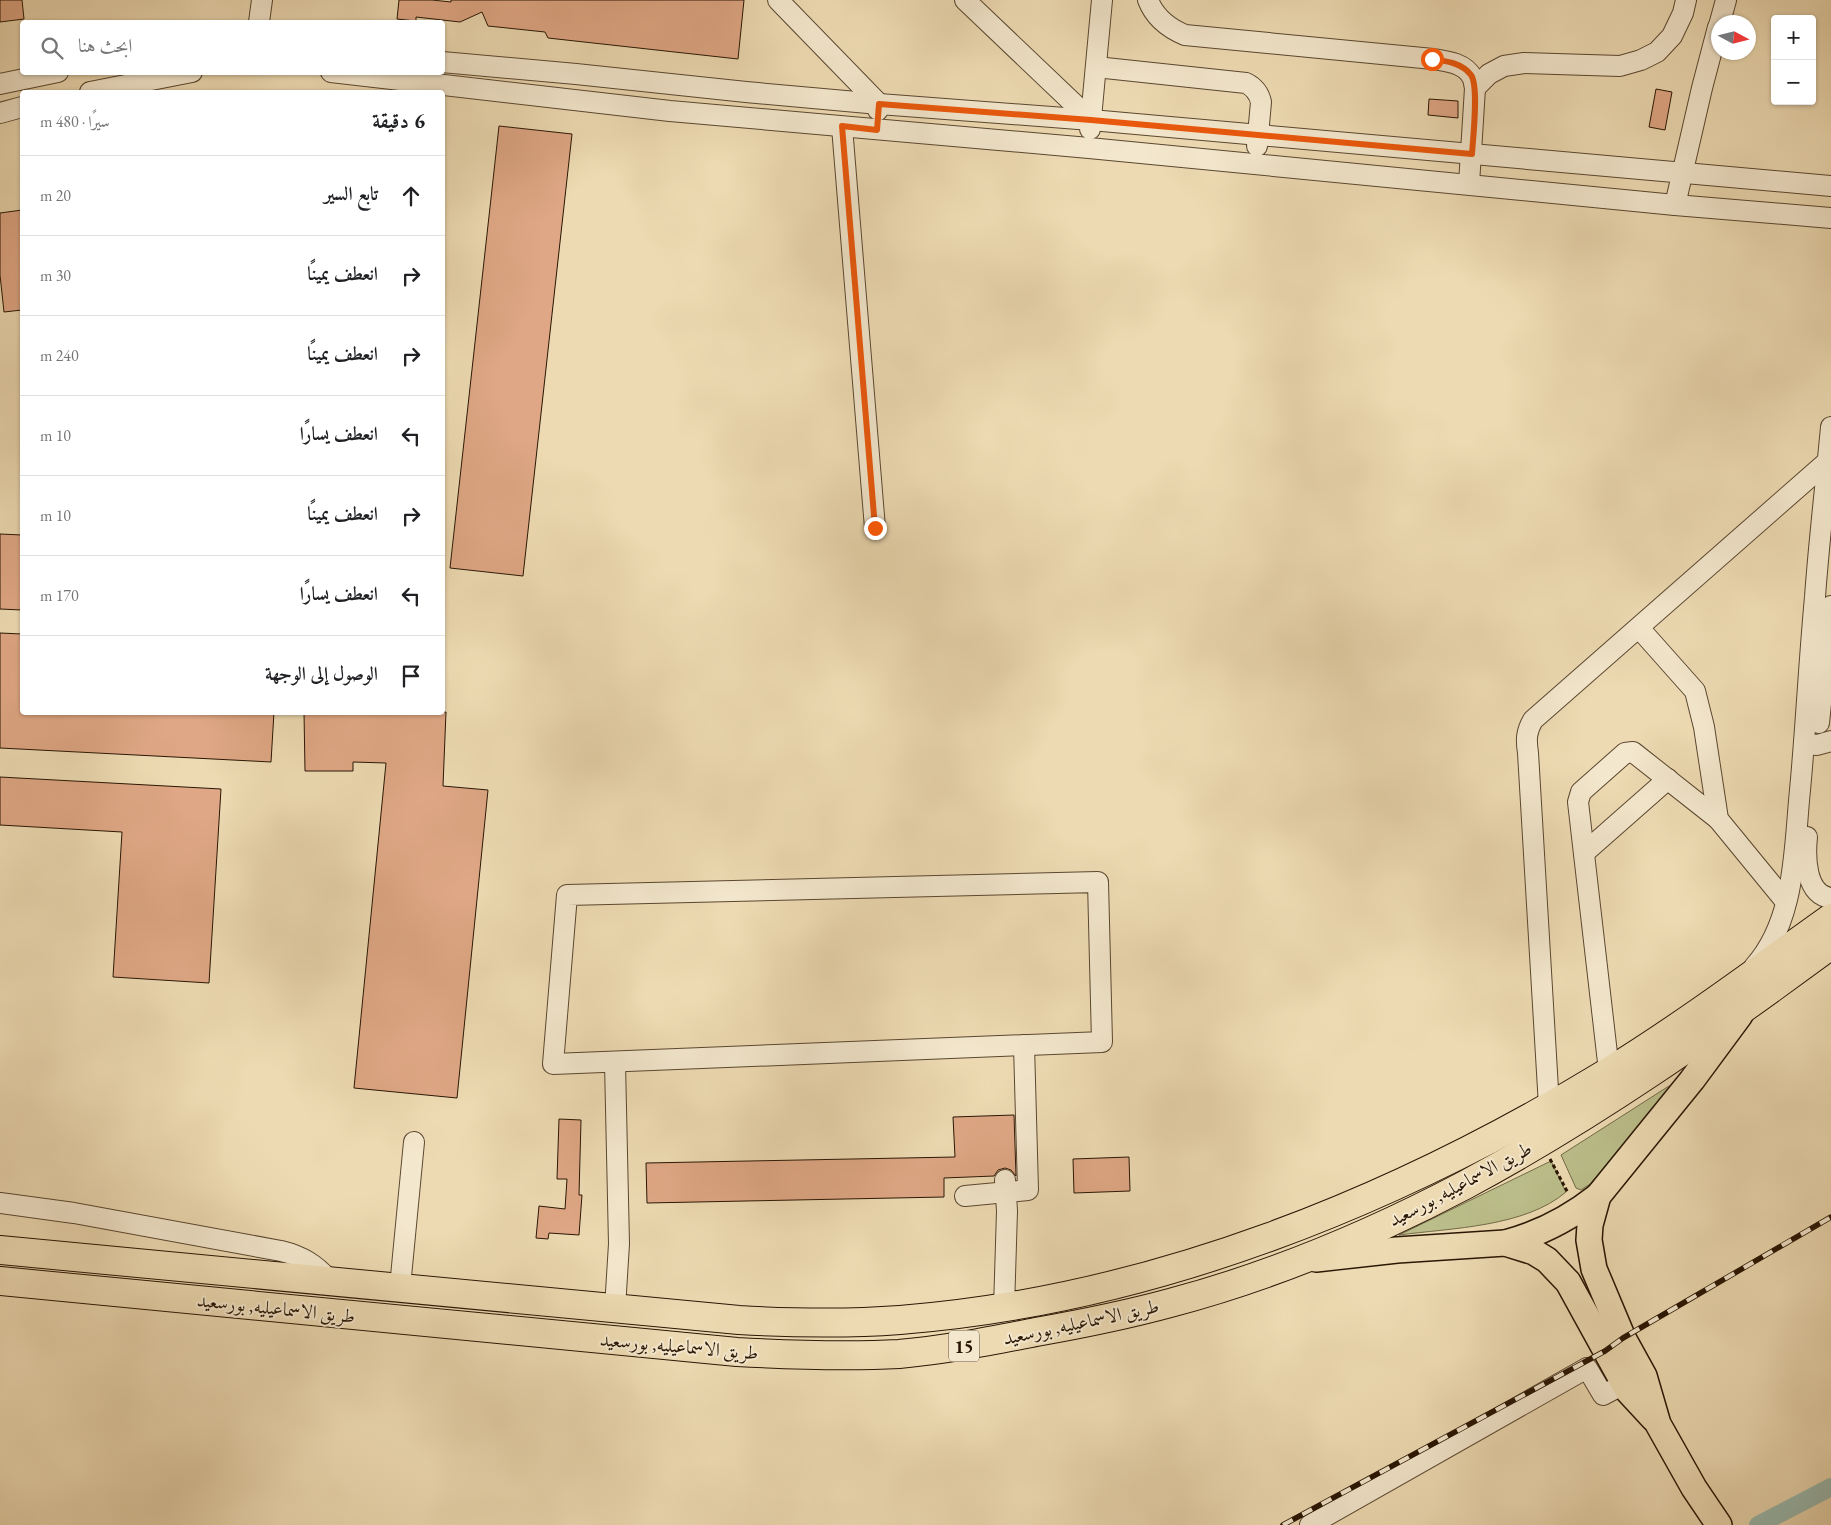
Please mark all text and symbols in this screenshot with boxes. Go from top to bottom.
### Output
north arrow [1711,15,1756,60]
map controls [1771,15,1816,105]
button: + [1771,15,1816,60]
search box [20,20,445,75]
text: ابحث هنا [78,33,132,58]
icon: search [38,34,66,62]
route start [1421,48,1444,71]
button: − [1771,60,1816,105]
text: 6 دقيقة [372,107,425,134]
text: سيرًا · 480 m [40,111,110,132]
text: تابع السير [324,181,378,206]
icon: ahead [397,182,425,210]
text: 20 m [40,185,71,206]
text: انعطف يمينًا [307,261,378,286]
icon: right [397,262,425,290]
text: 30 m [40,265,71,286]
text: انعطف يمينًا [307,341,378,366]
icon: right [397,342,425,370]
text: 240 m [40,345,79,366]
text: انعطف يسارًا [300,421,378,446]
icon: left [397,422,425,450]
text: 10 m [40,425,71,446]
text: انعطف يمينًا [307,501,378,526]
icon: right [397,502,425,530]
text: 10 m [40,505,71,526]
route end [864,517,887,540]
text: انعطف يسارًا [300,581,378,606]
icon: left [397,582,425,610]
text: 170 m [40,585,79,606]
text: الوصول إلى الوجهة [265,661,378,686]
icon: arrive [397,662,425,690]
street label: طريق الاسماعيليه, بورسعيد [1384,1136,1536,1232]
street label: طريق الاسماعيليه, بورسعيد [196,1287,356,1329]
street label: طريق الاسماعيليه, بورسعيد [1001,1293,1161,1351]
street label: طريق الاسماعيليه, بورسعيد [599,1327,759,1365]
road number: 15 [949,1330,979,1362]

